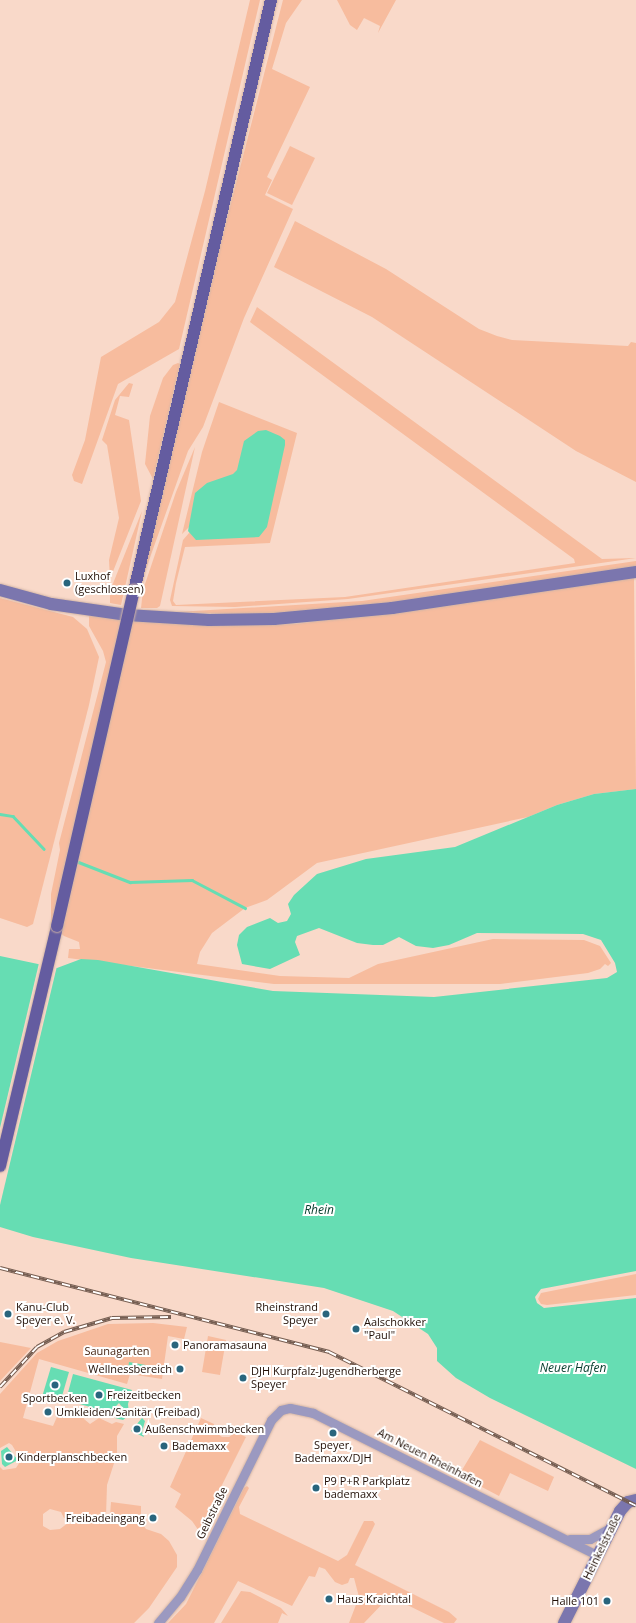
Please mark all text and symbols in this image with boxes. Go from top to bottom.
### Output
place label: Luxhof (geschlossen) [75,570,144,596]
marker: Luxhof (geschlossen) [62,578,72,588]
water label: Rhein [304,1203,334,1217]
place label: Kanu-Club Speyer e. V. [16,1301,75,1327]
place label: Rheinstrand Speyer [256,1301,318,1327]
marker: Kanu-Club Speyer e. V. [3,1309,13,1319]
marker: Rheinstrand Speyer [321,1309,331,1319]
place label: Aalschokker "Paul" [364,1316,426,1342]
marker: Aalschokker "Paul" [351,1324,361,1334]
place label: Panoramasauna [183,1338,267,1352]
marker: Panoramasauna [170,1340,180,1350]
park label: Saunagarten [84,1344,150,1358]
water label: Neuer Hafen [540,1361,606,1375]
place label: Wellnessbereich [88,1362,172,1376]
marker: Wellnessbereich [175,1364,185,1374]
place label: DJH Kurpfalz-Jugendherberge Speyer [251,1365,401,1391]
marker: DJH Kurpfalz-Jugendherberge Speyer [238,1373,248,1383]
marker: Sportbecken [50,1380,60,1390]
place label: Freizeitbecken [107,1388,181,1402]
marker: Freizeitbecken [94,1390,104,1400]
place label: Sportbecken [23,1391,87,1405]
place label: Umkleiden/Sanitär (Freibad) [56,1405,200,1419]
marker: Umkleiden/Sanitär (Freibad) [43,1407,53,1417]
place label: Außenschwimmbecken [145,1422,264,1436]
marker: Außenschwimmbecken [132,1424,142,1434]
street label: Am Neuen Rheinhafen [375,1426,485,1490]
marker: Speyer, Bademaxx/DJH [328,1428,338,1438]
place label: Bademaxx [172,1439,226,1453]
place label: Speyer, Bademaxx/DJH [294,1439,372,1465]
marker: Bademaxx [159,1441,169,1451]
place label: Kinderplanschbecken [17,1450,127,1464]
marker: Kinderplanschbecken [4,1452,14,1462]
place label: P9 P+R Parkplatz bademaxx [324,1475,410,1501]
marker: P9 P+R Parkplatz bademaxx [311,1483,321,1493]
street label: Geibstraße [194,1485,230,1541]
place label: Freibadeingang [66,1511,145,1525]
street label: Heinkelstraße [580,1512,624,1582]
marker: Freibadeingang [148,1513,158,1523]
place label: Haus Kraichtal [337,1592,411,1606]
marker: Haus Kraichtal [324,1594,334,1604]
place label: Halle 101 [551,1594,599,1608]
marker: Halle 101 [602,1596,612,1606]

